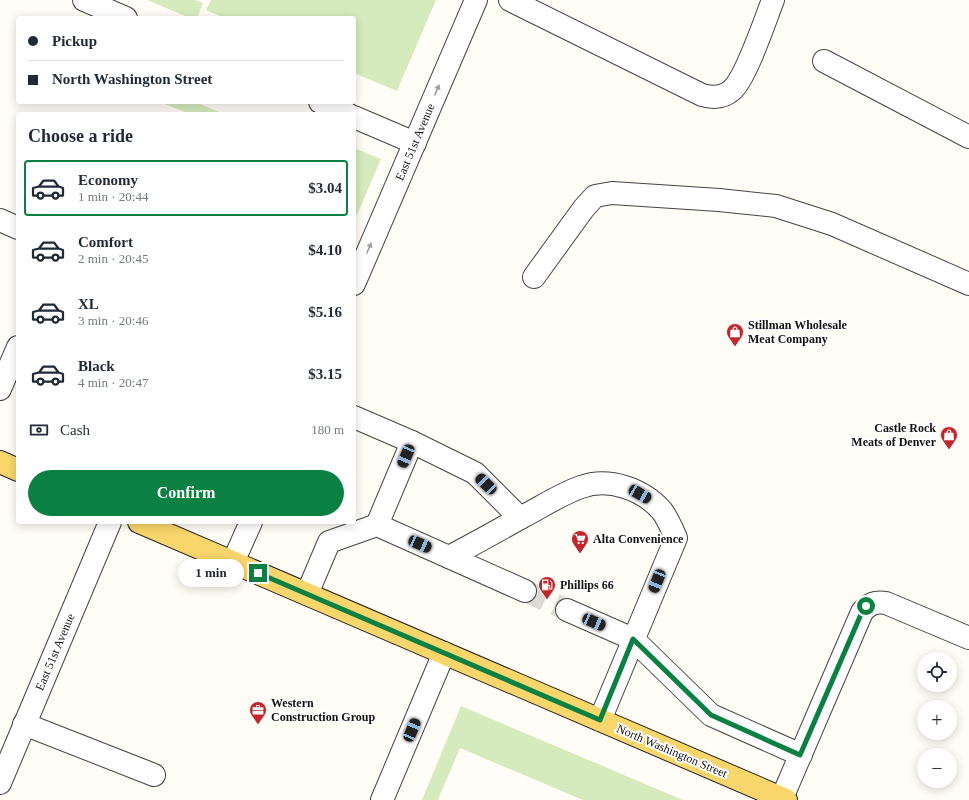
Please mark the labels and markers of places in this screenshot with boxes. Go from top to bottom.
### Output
place label: Stillman Wholesale Meat Company [748,318,847,346]
shop icon: Stillman Wholesale Meat Company [725,322,745,347]
place label: Castle Rock Meats of Denver [851,421,937,449]
shop icon: Castle Rock Meats of Denver [939,425,959,450]
supermarket icon: Alta Convenience [570,529,590,554]
place label: Alta Convenience [593,532,684,546]
fuel station icon: Phillips 66 [537,575,557,600]
place label: Phillips 66 [560,578,614,592]
place label: Western Construction Group [271,696,375,724]
office icon: Western Construction Group [248,700,268,725]

